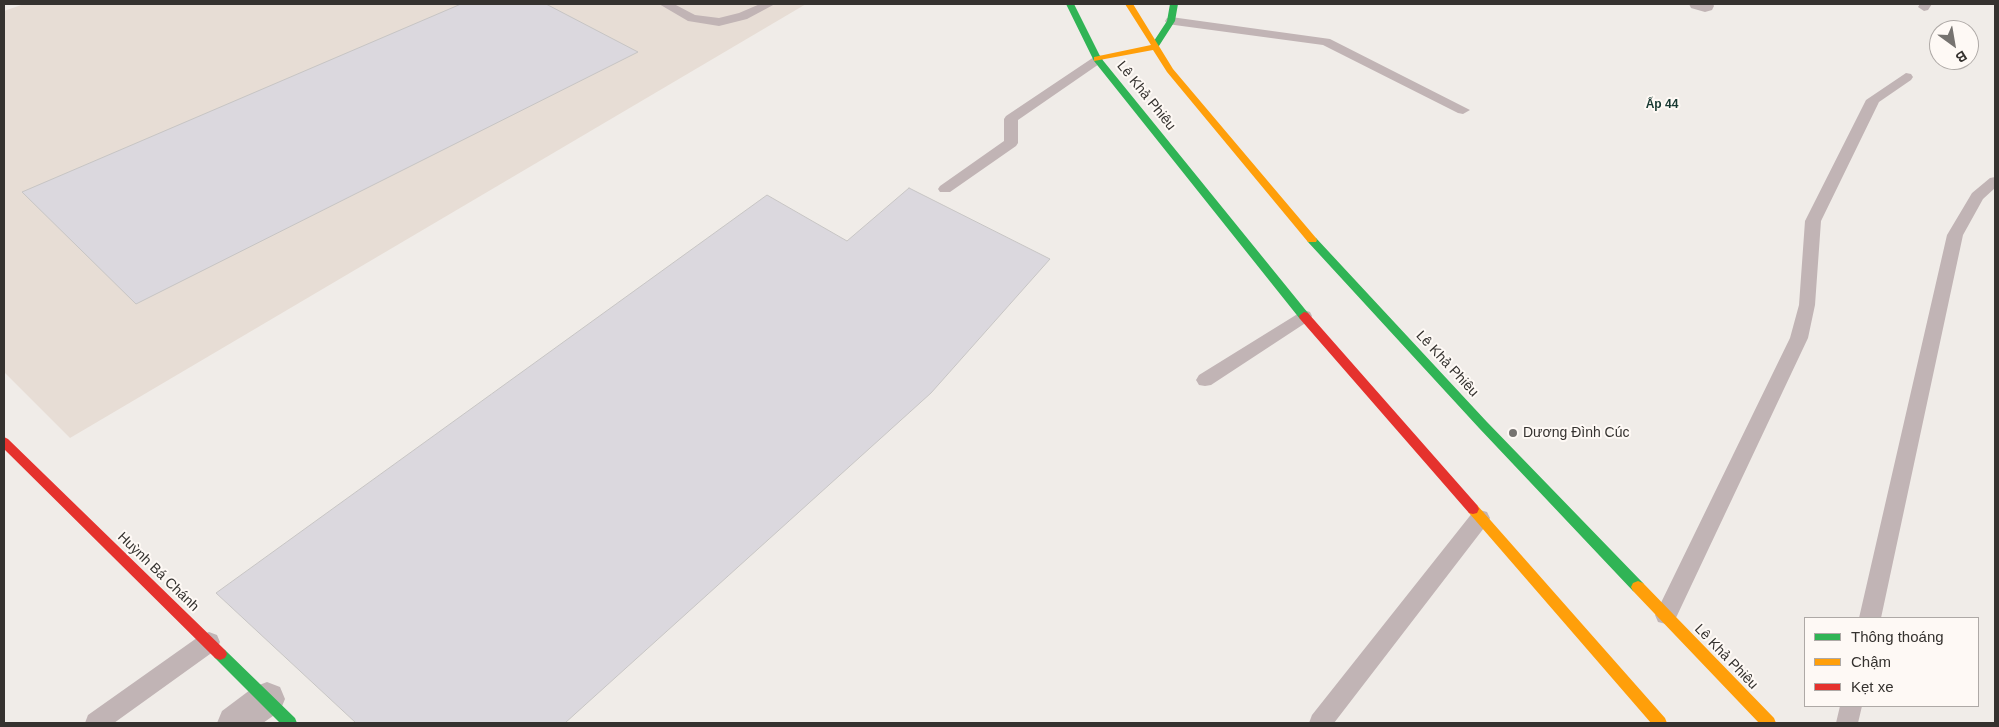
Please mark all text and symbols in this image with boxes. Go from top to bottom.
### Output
north arrow [1929,20,1979,70]
text: B [1953,47,1970,66]
street label: Lê Khả Phiêu [1113,58,1179,134]
district label: Ấp 44 [1646,98,1678,112]
street label: Lê Khả Phiêu [1412,328,1482,400]
place label: Dương Đình Cúc [1523,425,1629,441]
marker: Dương Đình Cúc [1507,427,1519,439]
street label: Huỳnh Bá Chánh [114,529,202,615]
legend [1804,617,1979,707]
street label: Lê Khả Phiêu [1691,621,1761,693]
text: Thông thoáng [1851,628,1944,645]
text: Chậm [1851,653,1891,670]
text: Kẹt xe [1851,678,1894,695]

